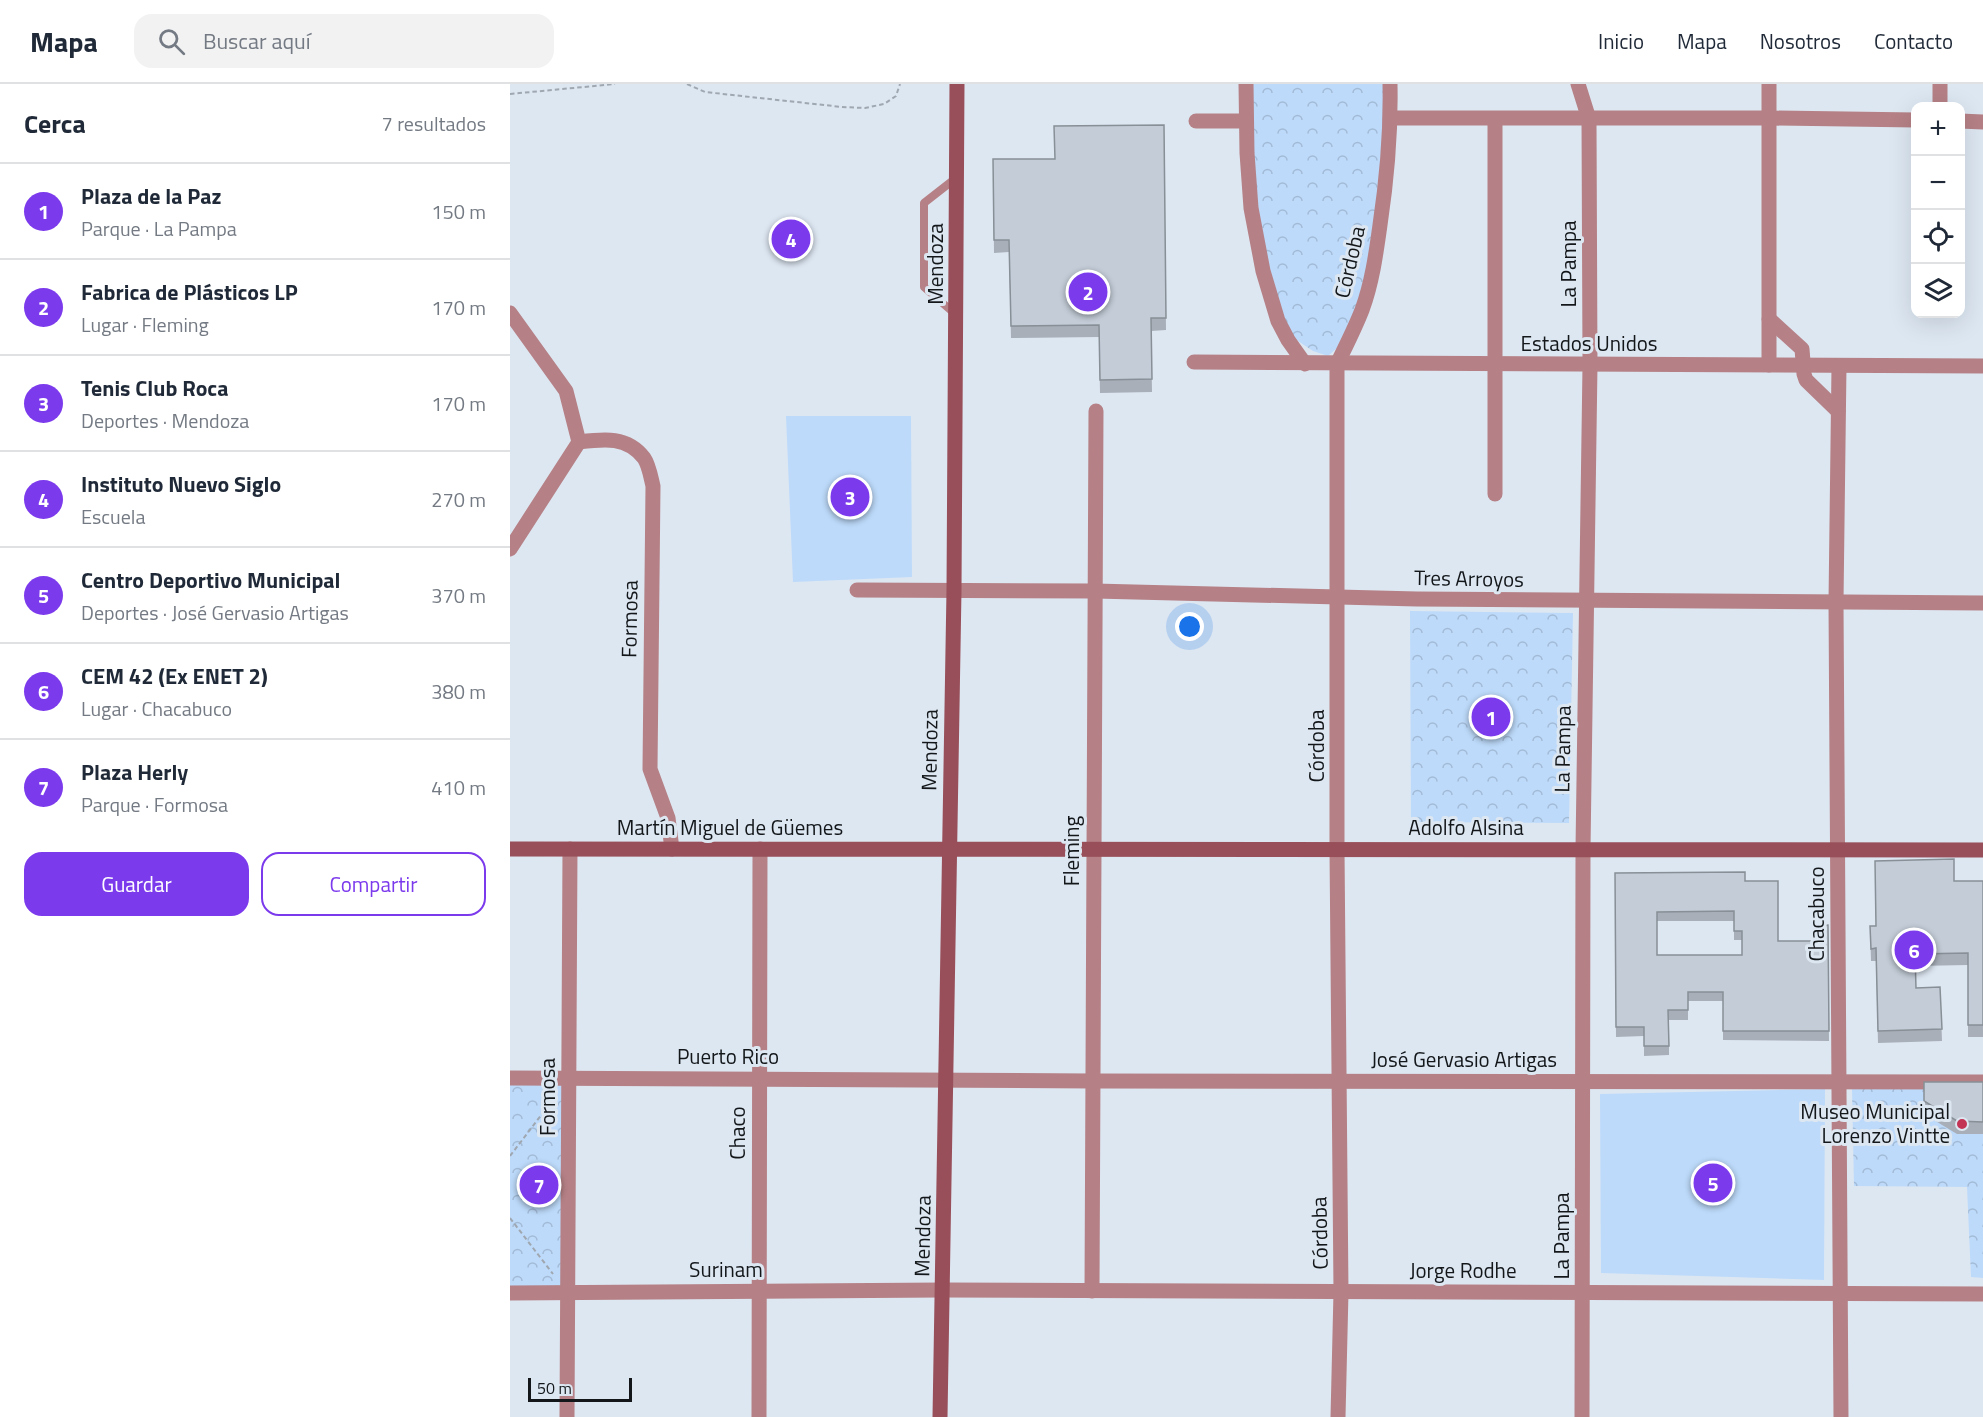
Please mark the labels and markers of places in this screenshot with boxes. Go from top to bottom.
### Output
pin: 4 [772,216,810,262]
pin: 2 [1068,270,1108,314]
pin: 3 [830,474,870,520]
pin: 1 [1472,694,1510,740]
pin: 6 [1894,928,1934,972]
place label: Museo Municipal Lorenzo Vintte [1800,1095,1950,1151]
marker: Museo Municipal Lorenzo Vintte [1955,1117,1969,1131]
pin: 5 [1694,1160,1732,1206]
pin: 7 [519,1162,558,1208]

